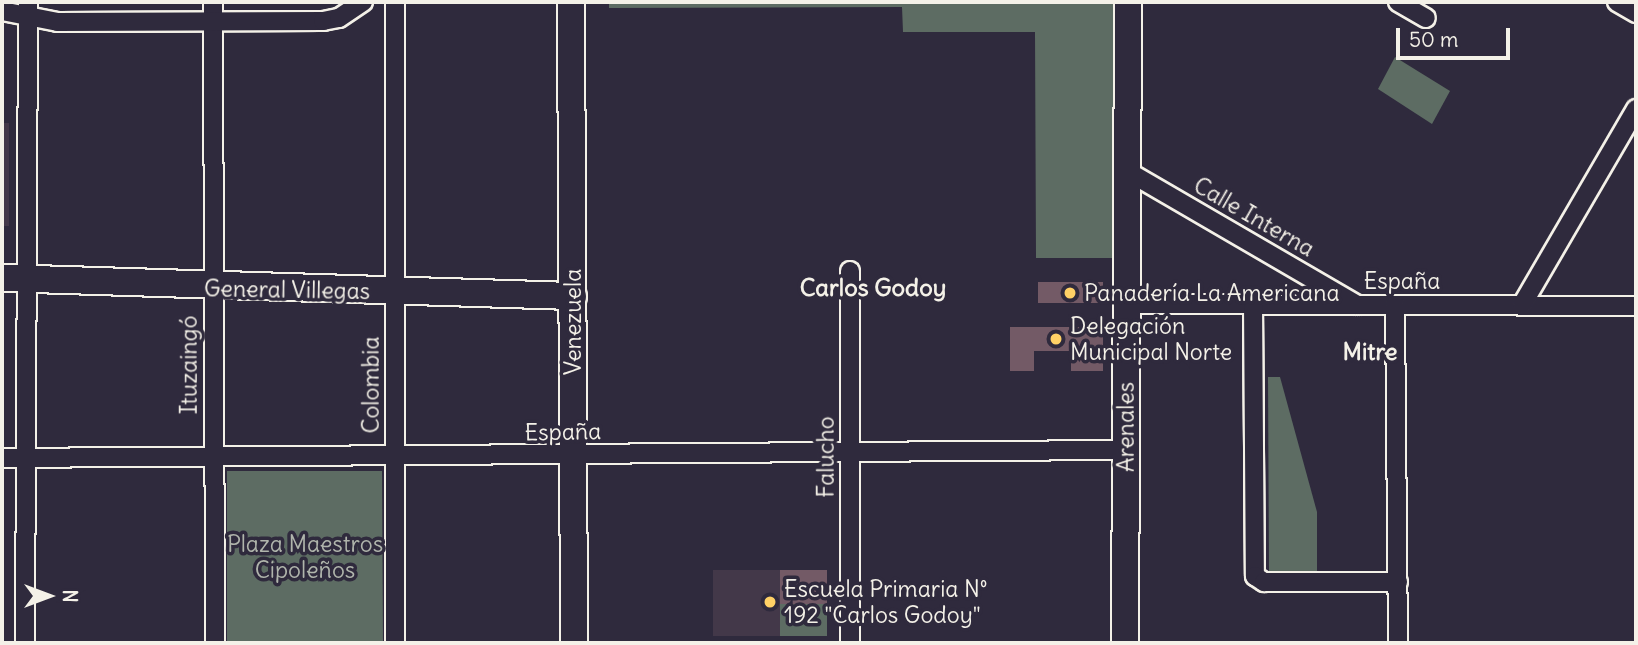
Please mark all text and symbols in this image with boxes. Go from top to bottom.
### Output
scale bar [1400,14,1514,58]
text: 50 m [1409,26,1458,53]
street label: Calle Interna [1189,171,1319,263]
street label: España [1364,267,1440,295]
street label: Venezuela [559,269,587,375]
district label: Carlos Godoy [800,274,946,302]
street label: General Villegas [204,275,370,305]
place label: Panadería La Americana [1084,279,1340,307]
marker: Panadería La Americana [1062,285,1078,301]
place label: Delegación Municipal Norte [1070,312,1232,366]
street label: Ituzaingó [175,316,203,414]
marker: Delegación Municipal Norte [1048,331,1064,347]
street label: Colombia [357,336,385,434]
district label: Mitre [1343,338,1397,366]
street label: Arenales [1112,382,1140,472]
street label: Falucho [812,416,840,498]
street label: España [524,418,602,446]
park label: Plaza Maestros Cipoleños [227,530,383,584]
north arrow [14,561,84,631]
place label: Escuela Primaria N° 192 "Carlos Godoy" [784,575,988,629]
text: N [58,589,82,603]
marker: Escuela Primaria N° 192 "Carlos Godoy" [762,594,778,610]

